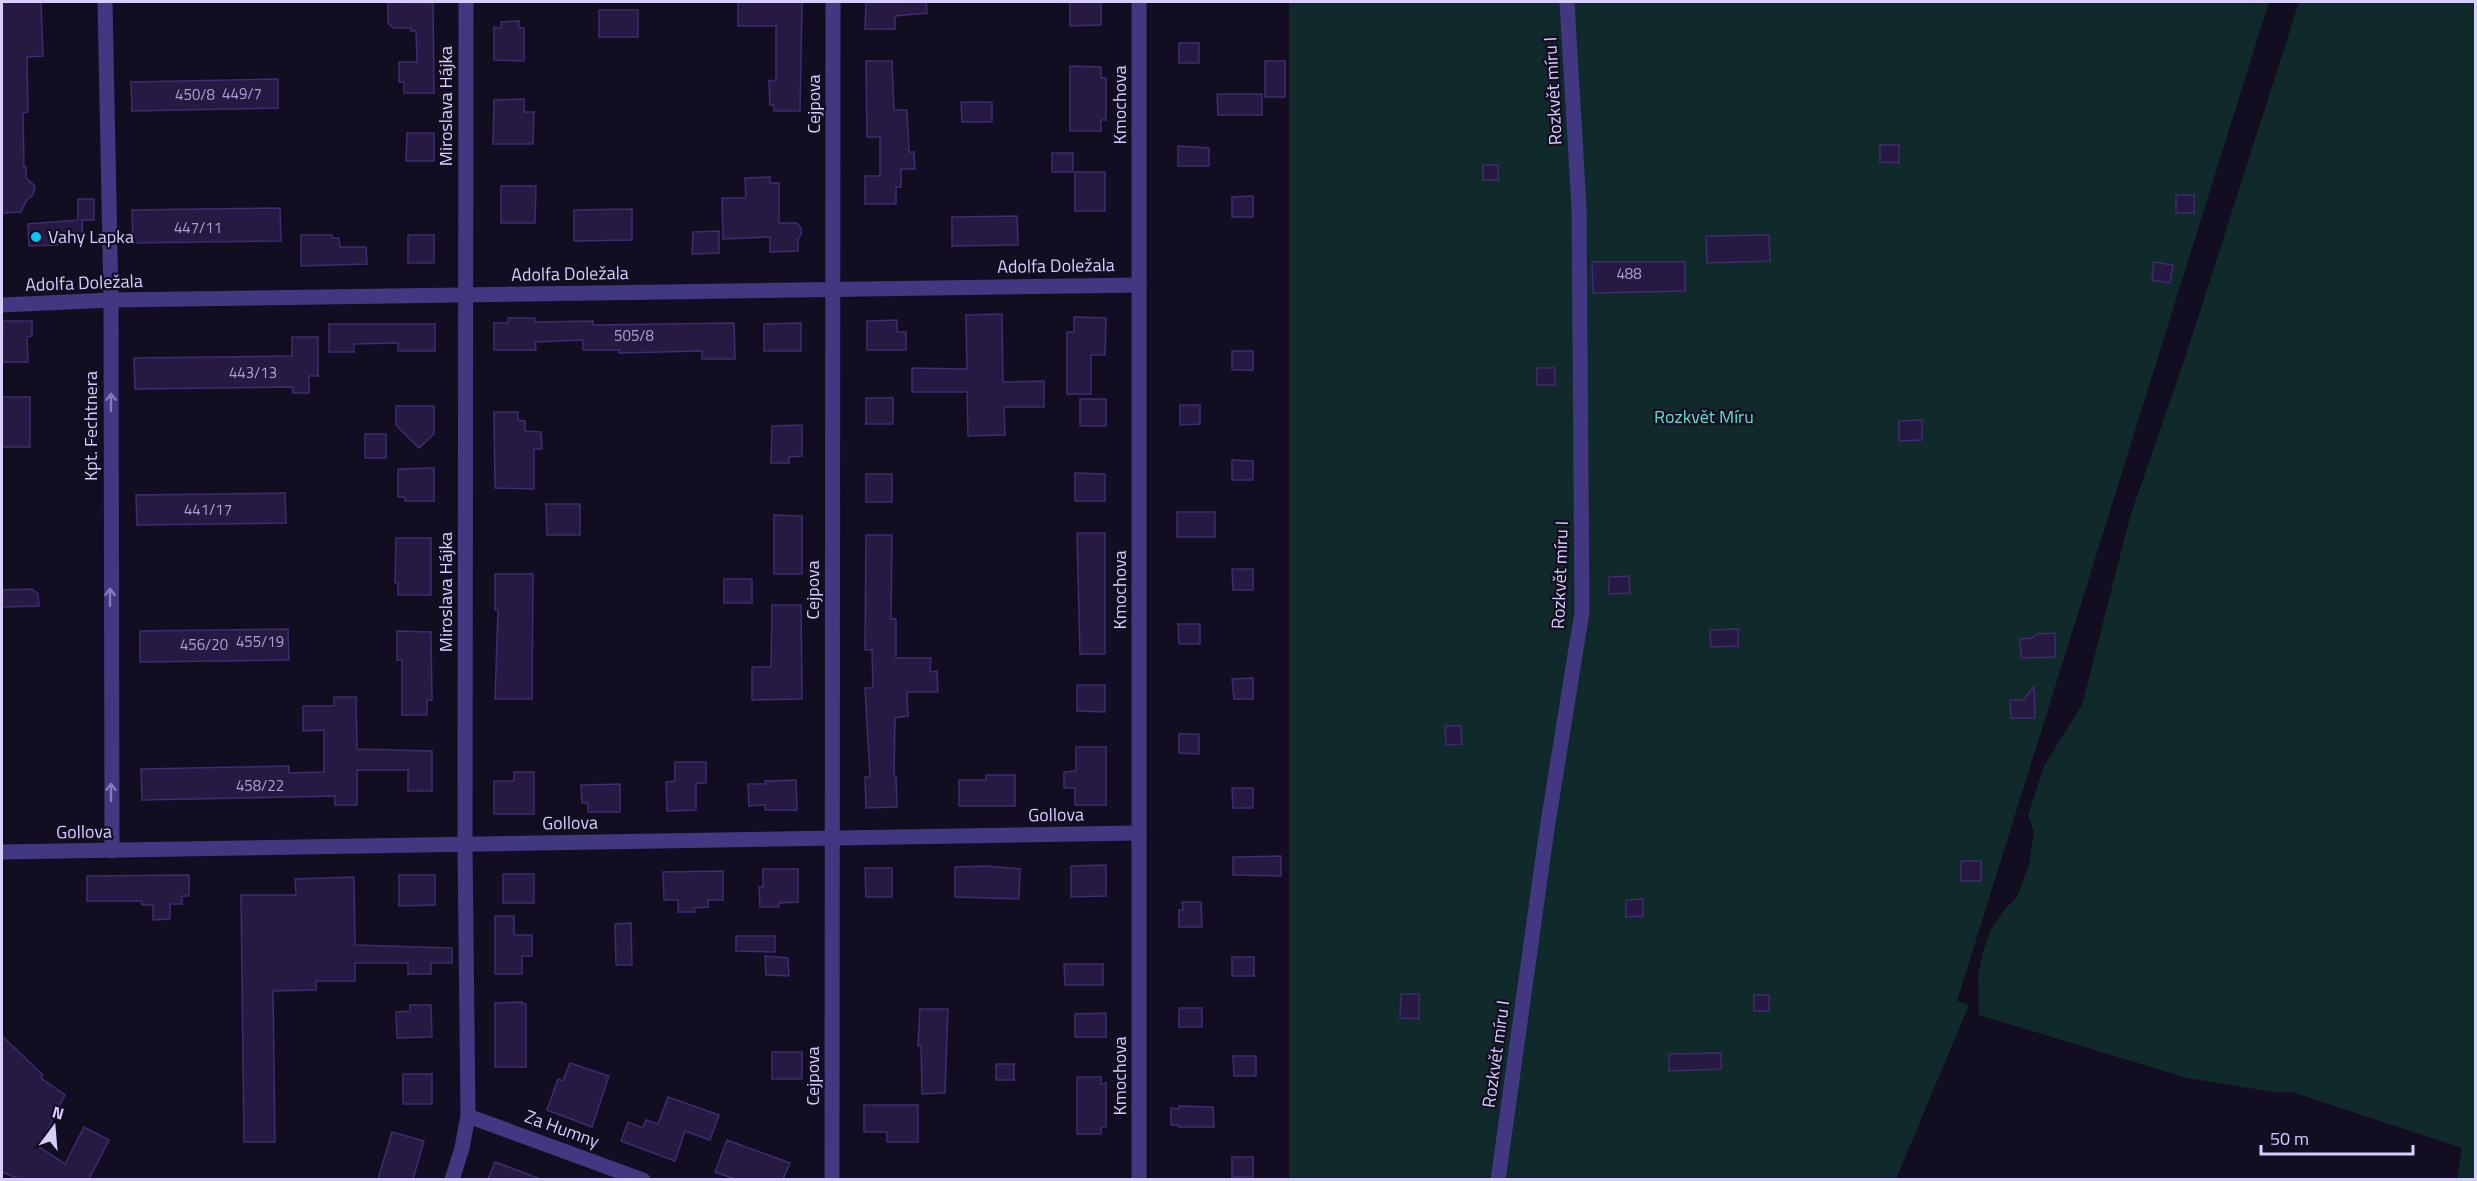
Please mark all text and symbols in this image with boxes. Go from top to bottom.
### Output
street label: Rozkvět míru I [1536,36,1569,146]
street label: Miroslava Hájka [432,46,459,166]
street label: Kmochova [1106,65,1133,145]
street label: Cejpova [800,74,827,134]
house number: 449/7 [222,82,262,105]
house number: 450/8 [175,83,215,106]
house number: 447/11 [174,216,222,239]
place label: Vahy Lapka [48,223,134,250]
marker: Vahy Lapka [29,230,43,244]
street label: Adolfa Doležala [997,251,1115,280]
street label: Adolfa Doležala [511,259,629,288]
house number: 488 [1616,262,1642,285]
street label: Adolfa Doležala [25,267,143,298]
house number: 505/8 [614,324,654,347]
house number: 443/13 [229,361,277,384]
street label: Kpt. Fechtnera [77,371,104,481]
one-way arrow [105,393,117,413]
park label: Rozkvět Míru [1654,403,1754,430]
house number: 441/17 [184,498,232,521]
street label: Rozkvět míru I [1544,520,1575,630]
street label: Miroslava Hájka [432,532,459,652]
street label: Kmochova [1106,550,1133,630]
street label: Cejpova [799,560,826,620]
one-way arrow [104,588,116,608]
house number: 455/19 [236,630,284,653]
house number: 456/20 [180,633,228,656]
house number: 458/22 [236,774,284,797]
one-way arrow [105,783,117,803]
street label: Gollova [1028,801,1084,828]
street label: Gollova [542,809,598,836]
street label: Gollova [56,818,112,845]
street label: Rozkvět míru I [1475,998,1516,1109]
street label: Kmochova [1106,1036,1133,1116]
street label: Cejpova [799,1046,826,1106]
north arrow [24,1097,84,1157]
text: N [49,1100,67,1126]
street label: Za Humny [521,1103,604,1155]
scale bar [2261,1118,2412,1156]
text: 50 m [2270,1125,2309,1152]

